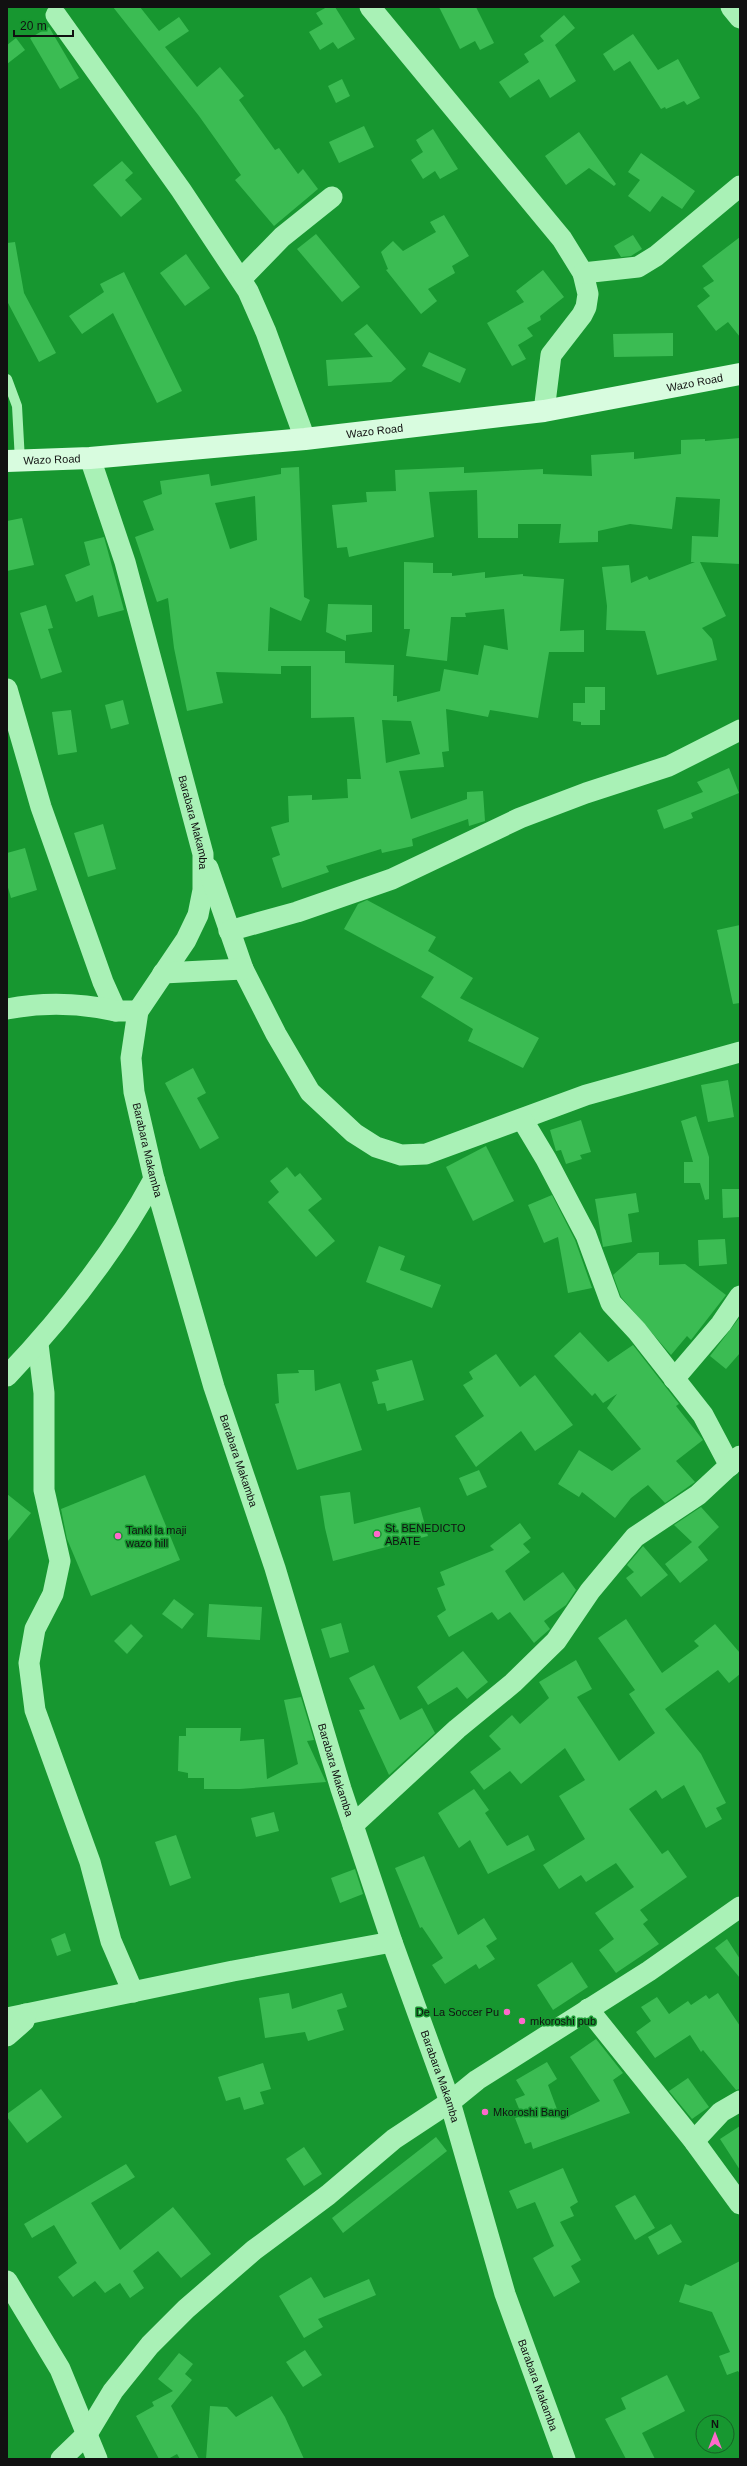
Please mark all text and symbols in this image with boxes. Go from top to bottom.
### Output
scale bar [14,12,73,38]
text: 20 m [20,19,47,33]
street label: Wazo Road [666,371,724,394]
street label: Wazo Road [346,422,404,440]
street label: Wazo Road [23,452,81,466]
street label: Barabara Makamba [176,774,210,870]
street label: Barabara Makamba [131,1101,165,1199]
street label: Barabara Makamba [218,1413,260,1509]
place label: St. BENEDICTO ABATE [385,1522,466,1547]
place label: Tanki la maji wazo hill [125,1524,187,1549]
marker: St. BENEDICTO ABATE [372,1529,382,1539]
marker: Tanki la maji wazo hill [113,1531,123,1541]
street label: Barabara Makamba [316,1722,356,1819]
place label: De La Soccer Pu [416,2006,499,2018]
marker: De La Soccer Pu [502,2007,512,2017]
place label: mkoroshi pub [530,2015,596,2027]
marker: mkoroshi pub [517,2016,527,2026]
street label: Barabara Makamba [419,2029,462,2125]
place label: Mkoroshi Bangi [493,2106,569,2118]
marker: Mkoroshi Bangi [480,2107,490,2117]
street label: Barabara Makamba [516,2338,561,2433]
north arrow [695,2414,735,2454]
text: N [711,2418,719,2430]

